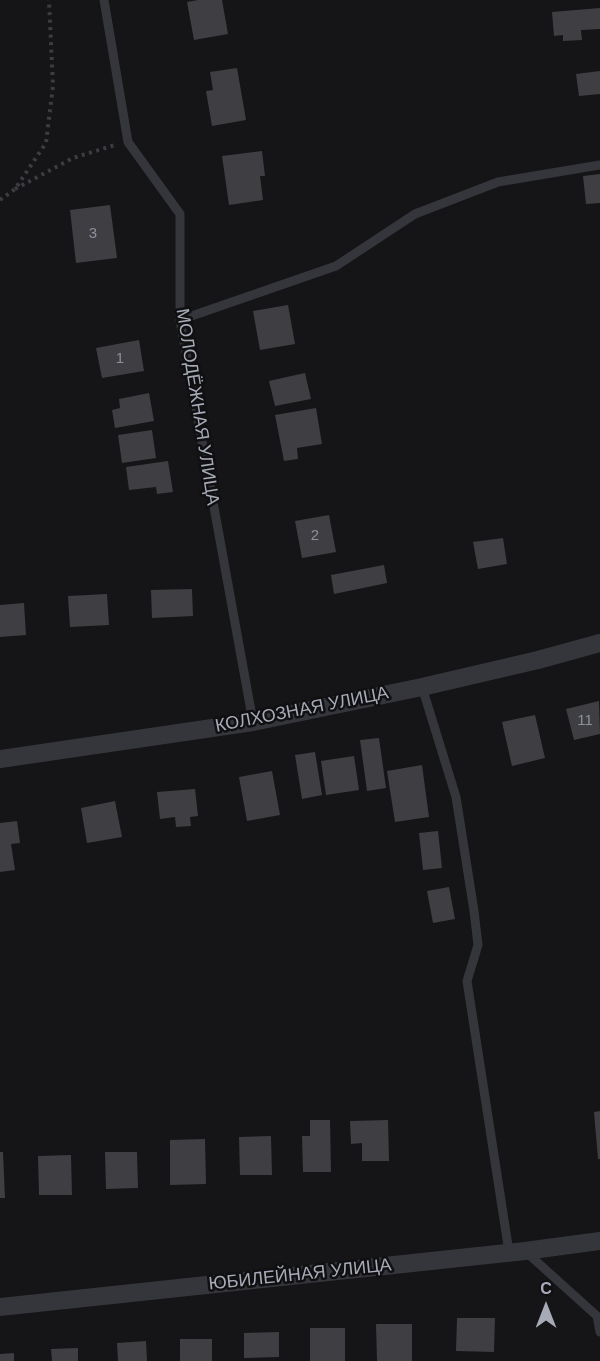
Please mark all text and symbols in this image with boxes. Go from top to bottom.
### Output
house number: 3 [89,225,97,243]
street label: МОЛОДЁЖНАЯ УЛИЦА [171,307,223,507]
house number: 1 [116,350,124,368]
house number: 2 [311,527,319,545]
street label: КОЛХОЗНАЯ УЛИЦА [214,683,390,737]
house number: 11 [577,712,593,730]
street label: ЮБИЛЕЙНАЯ УЛИЦА [208,1255,392,1295]
north arrow [516,1277,576,1337]
text: С [540,1280,552,1297]

